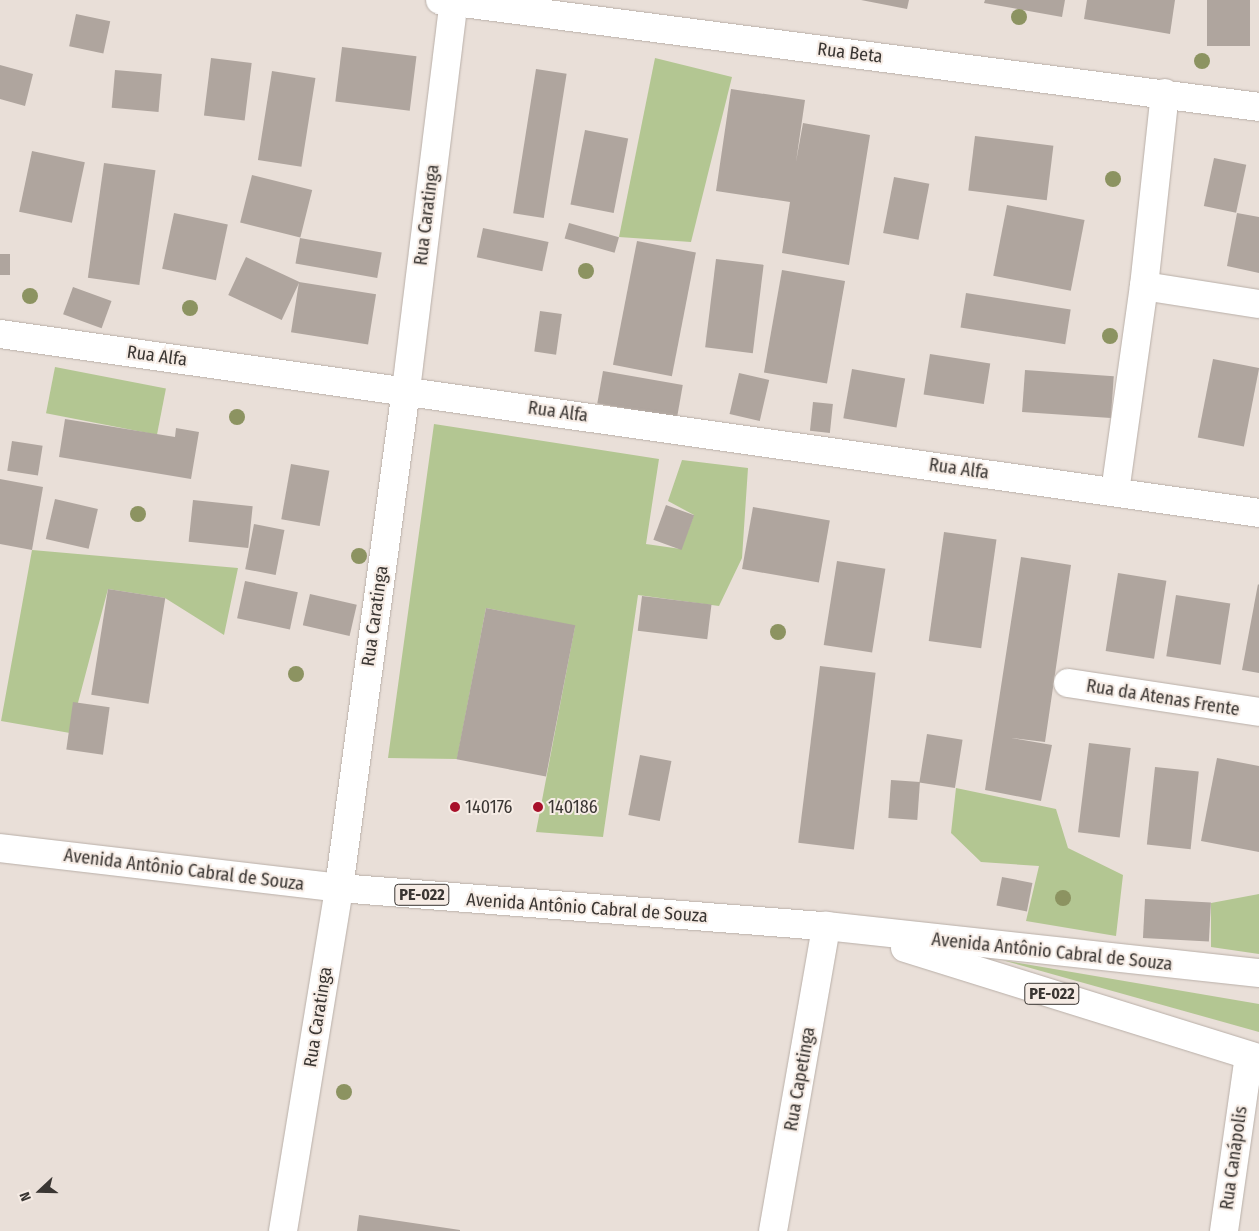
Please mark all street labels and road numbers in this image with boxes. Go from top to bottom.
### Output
street label: Rua Beta [816,38,884,68]
street label: Rua Caratinga [410,163,444,267]
street label: Rua Alfa [126,341,188,371]
street label: Rua Alfa [527,397,589,427]
street label: Rua Alfa [928,454,990,484]
street label: Rua Caratinga [357,564,393,668]
street label: Rua da Atenas Frente [1085,675,1241,721]
street label: Avenida Antônio Cabral de Souza [63,845,305,895]
road number: PE-022 [393,882,451,908]
street label: Avenida Antônio Cabral de Souza [466,889,708,927]
street label: Avenida Antônio Cabral de Souza [931,929,1173,975]
street label: Rua Caratinga [299,965,337,1069]
road number: PE-022 [1023,981,1081,1008]
street label: Rua Capetinga [780,1025,820,1133]
street label: Rua Canápolis [1216,1105,1252,1211]

